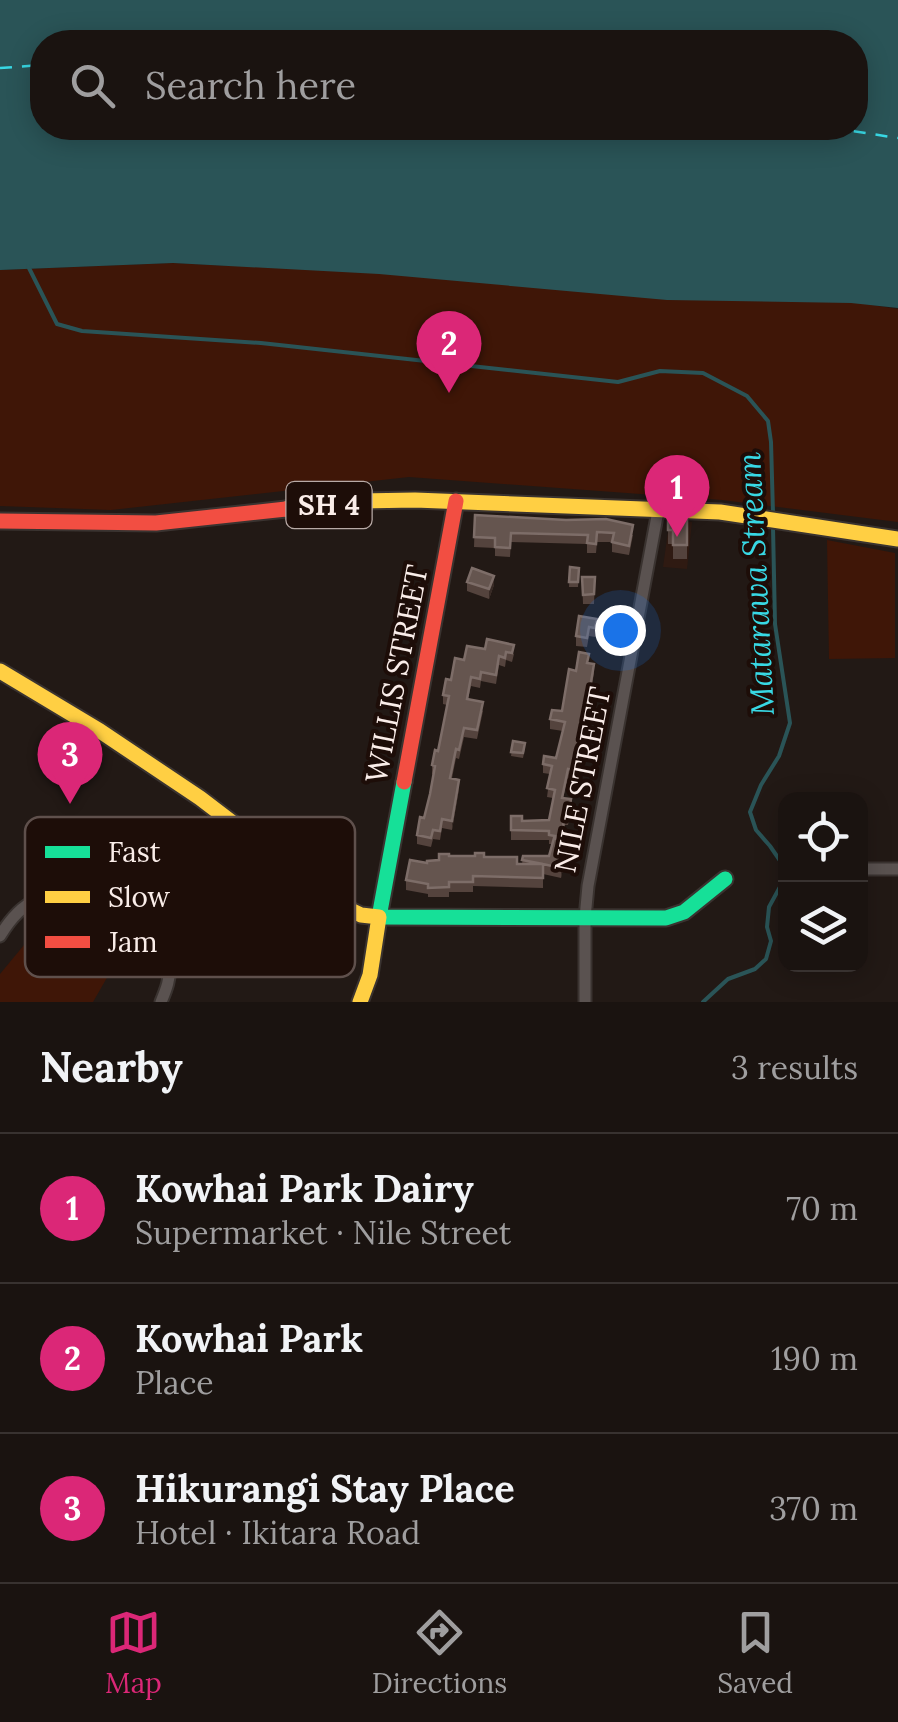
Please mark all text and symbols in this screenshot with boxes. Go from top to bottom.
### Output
search box [30,30,868,140]
icon: search [65,58,120,113]
text: Search here [145,61,356,109]
pin: 2 [416,310,482,393]
water label: Matarawa Stream [728,451,783,717]
pin: 1 [644,454,710,537]
road number: SH 4 [286,482,372,528]
street label: WILLIS STREET [356,562,436,786]
your location [595,605,646,656]
street label: NILE STREET [545,684,619,876]
pin: 3 [38,722,102,804]
map controls [778,792,868,972]
button: locate [778,792,868,882]
legend [25,817,355,977]
text: Fast [108,834,161,870]
text: Slow [108,879,171,915]
button: layers [778,882,868,972]
text: Jam [107,924,158,960]
text: Nearby [40,1040,183,1094]
text: 3 results [731,1047,858,1088]
text: Kowhai Park Dairy [135,1164,474,1212]
text: 1 [66,1188,79,1229]
text: 70 m [786,1188,858,1229]
text: Supermarket · Nile Street [135,1212,511,1253]
text: Kowhai Park [135,1314,363,1362]
text: 2 [64,1338,81,1379]
text: 190 m [771,1338,858,1379]
text: Place [135,1362,214,1403]
text: Hikurangi Stay Place [135,1464,515,1512]
text: 3 [64,1488,81,1529]
text: 370 m [769,1488,858,1529]
text: Hotel · Ikitara Road [135,1512,420,1553]
tab: Map [105,1605,162,1701]
tab: Directions [372,1605,507,1701]
tab: Saved [717,1605,793,1701]

